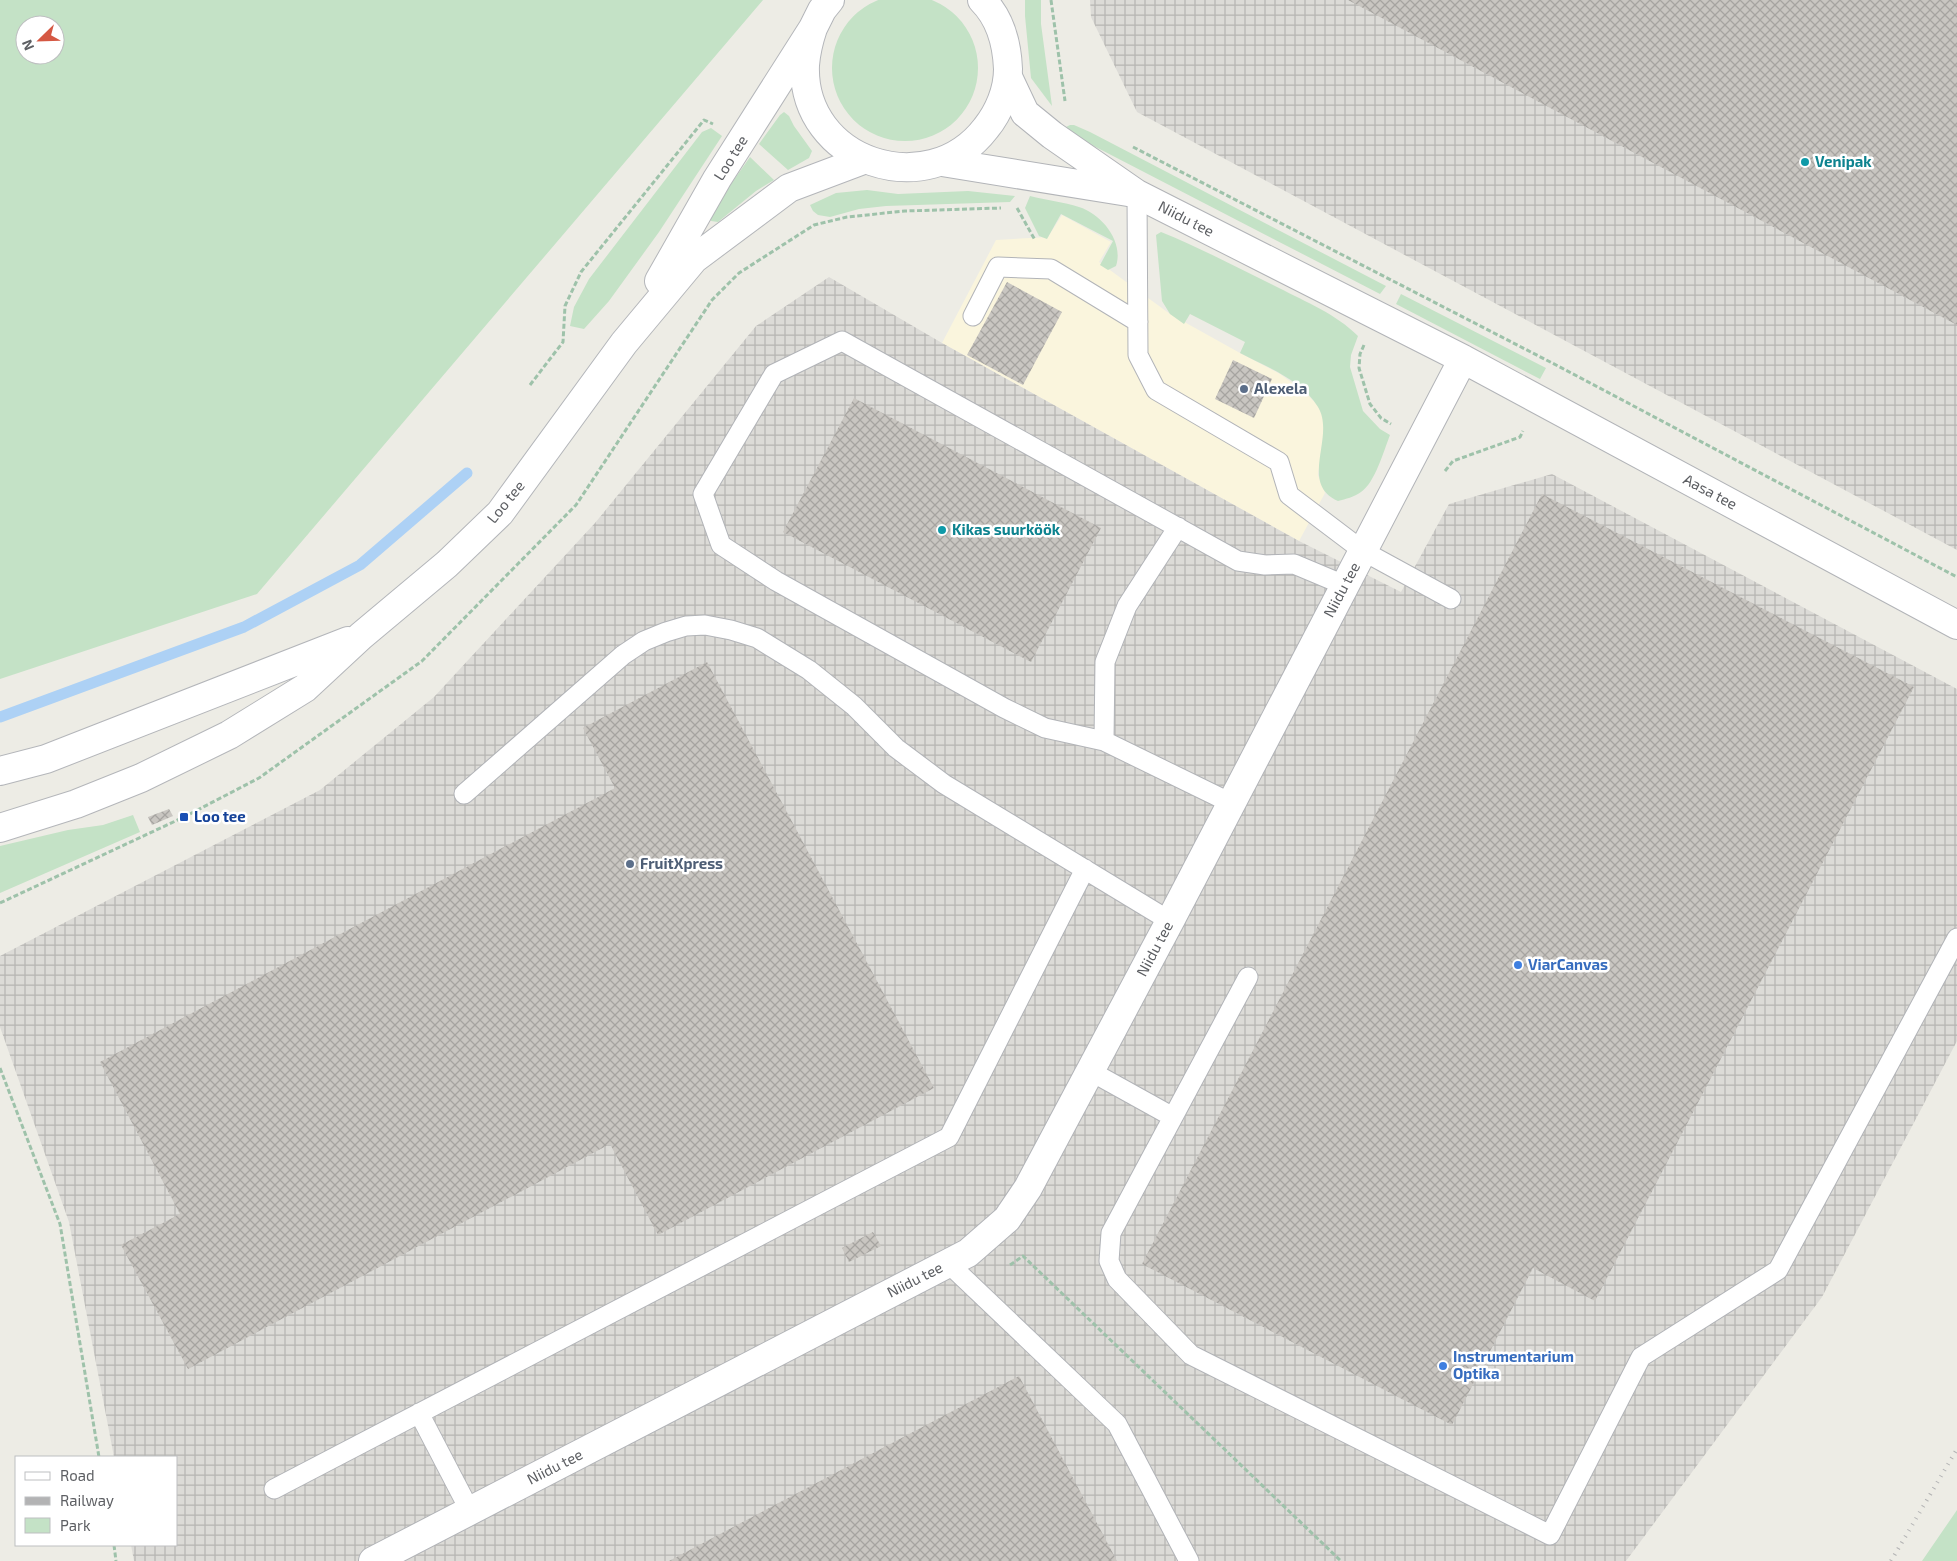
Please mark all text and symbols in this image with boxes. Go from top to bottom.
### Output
north arrow [15,15,65,65]
text: N [18,37,37,53]
street label: Loo tee [709,132,751,183]
place label: Venipak [1815,152,1872,170]
marker: Venipak [1799,156,1811,168]
street label: Niidu tee [1156,196,1217,240]
place label: Alexela [1254,379,1307,397]
marker: Alexela [1238,383,1250,395]
street label: Aasa tee [1680,469,1740,513]
street label: Loo tee [483,476,528,526]
place label: Kikas suurköök [952,520,1061,538]
marker: Kikas suurköök [936,524,948,536]
street label: Niidu tee [1319,559,1363,620]
place label: Loo tee [194,807,246,825]
marker: Loo tee [178,811,190,823]
place label: FruitXpress [640,854,723,872]
marker: FruitXpress [624,858,636,870]
street label: Niidu tee [1132,918,1176,979]
place label: ViarCanvas [1528,955,1608,973]
marker: ViarCanvas [1512,959,1524,971]
street label: Niidu tee [884,1257,945,1301]
place label: Instrumentarium Optika [1453,1347,1574,1382]
marker: Instrumentarium Optika [1437,1360,1449,1372]
street label: Niidu tee [524,1444,585,1488]
legend [15,1456,178,1546]
text: Road [60,1466,95,1484]
text: Railway [60,1491,114,1509]
text: Park [60,1516,91,1534]

